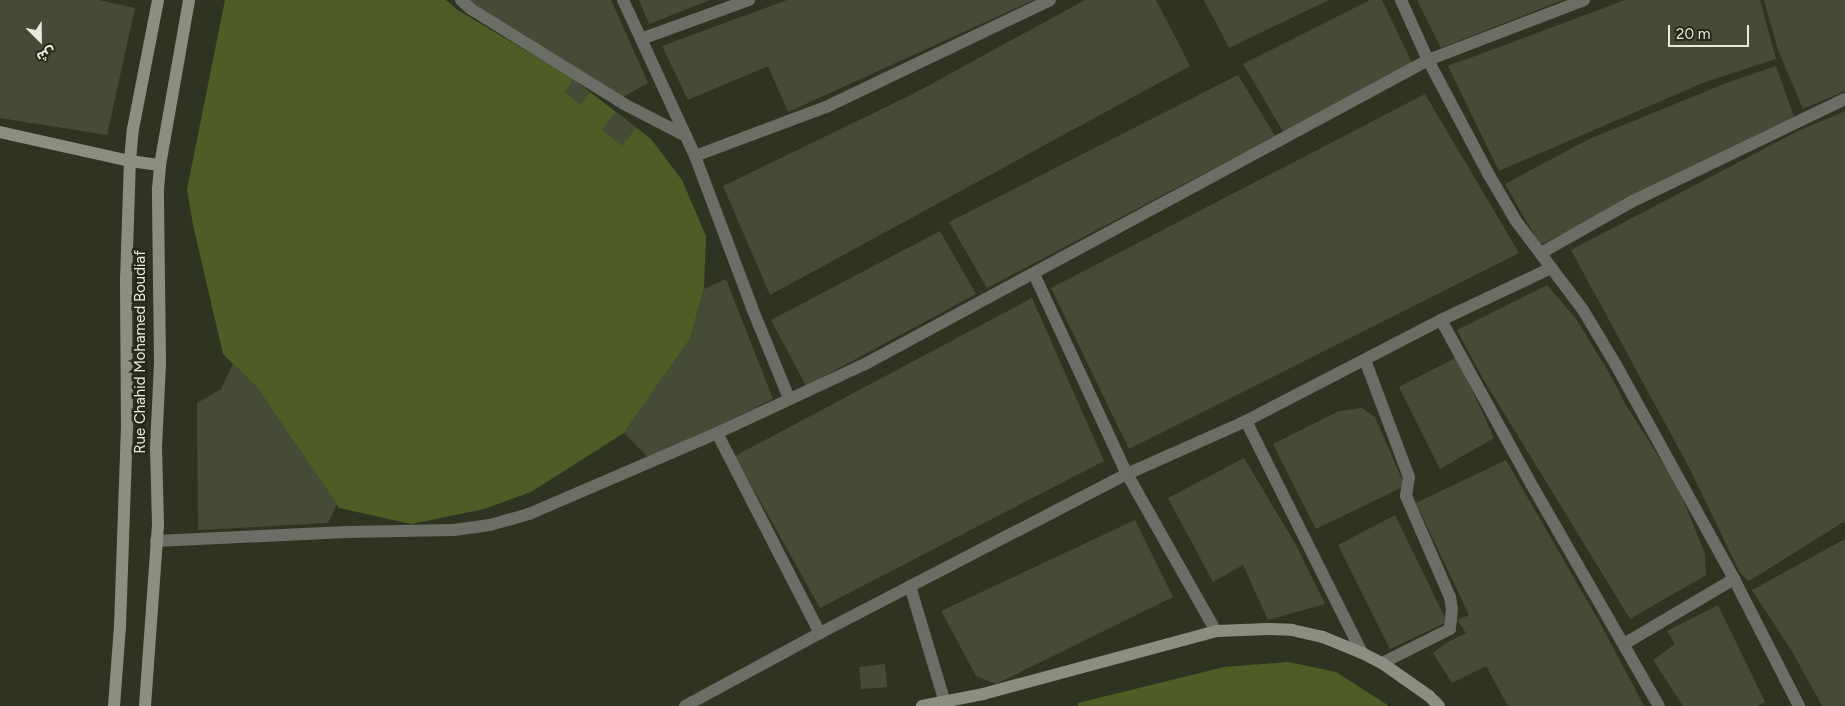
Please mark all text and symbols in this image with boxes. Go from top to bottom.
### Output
north arrow [15,15,65,65]
scale bar [1670,15,1751,47]
text: 20 m [1676,25,1710,43]
text: ش [34,43,58,66]
street label: Rue Chahid Mohamed Boudiaf [132,250,150,454]

